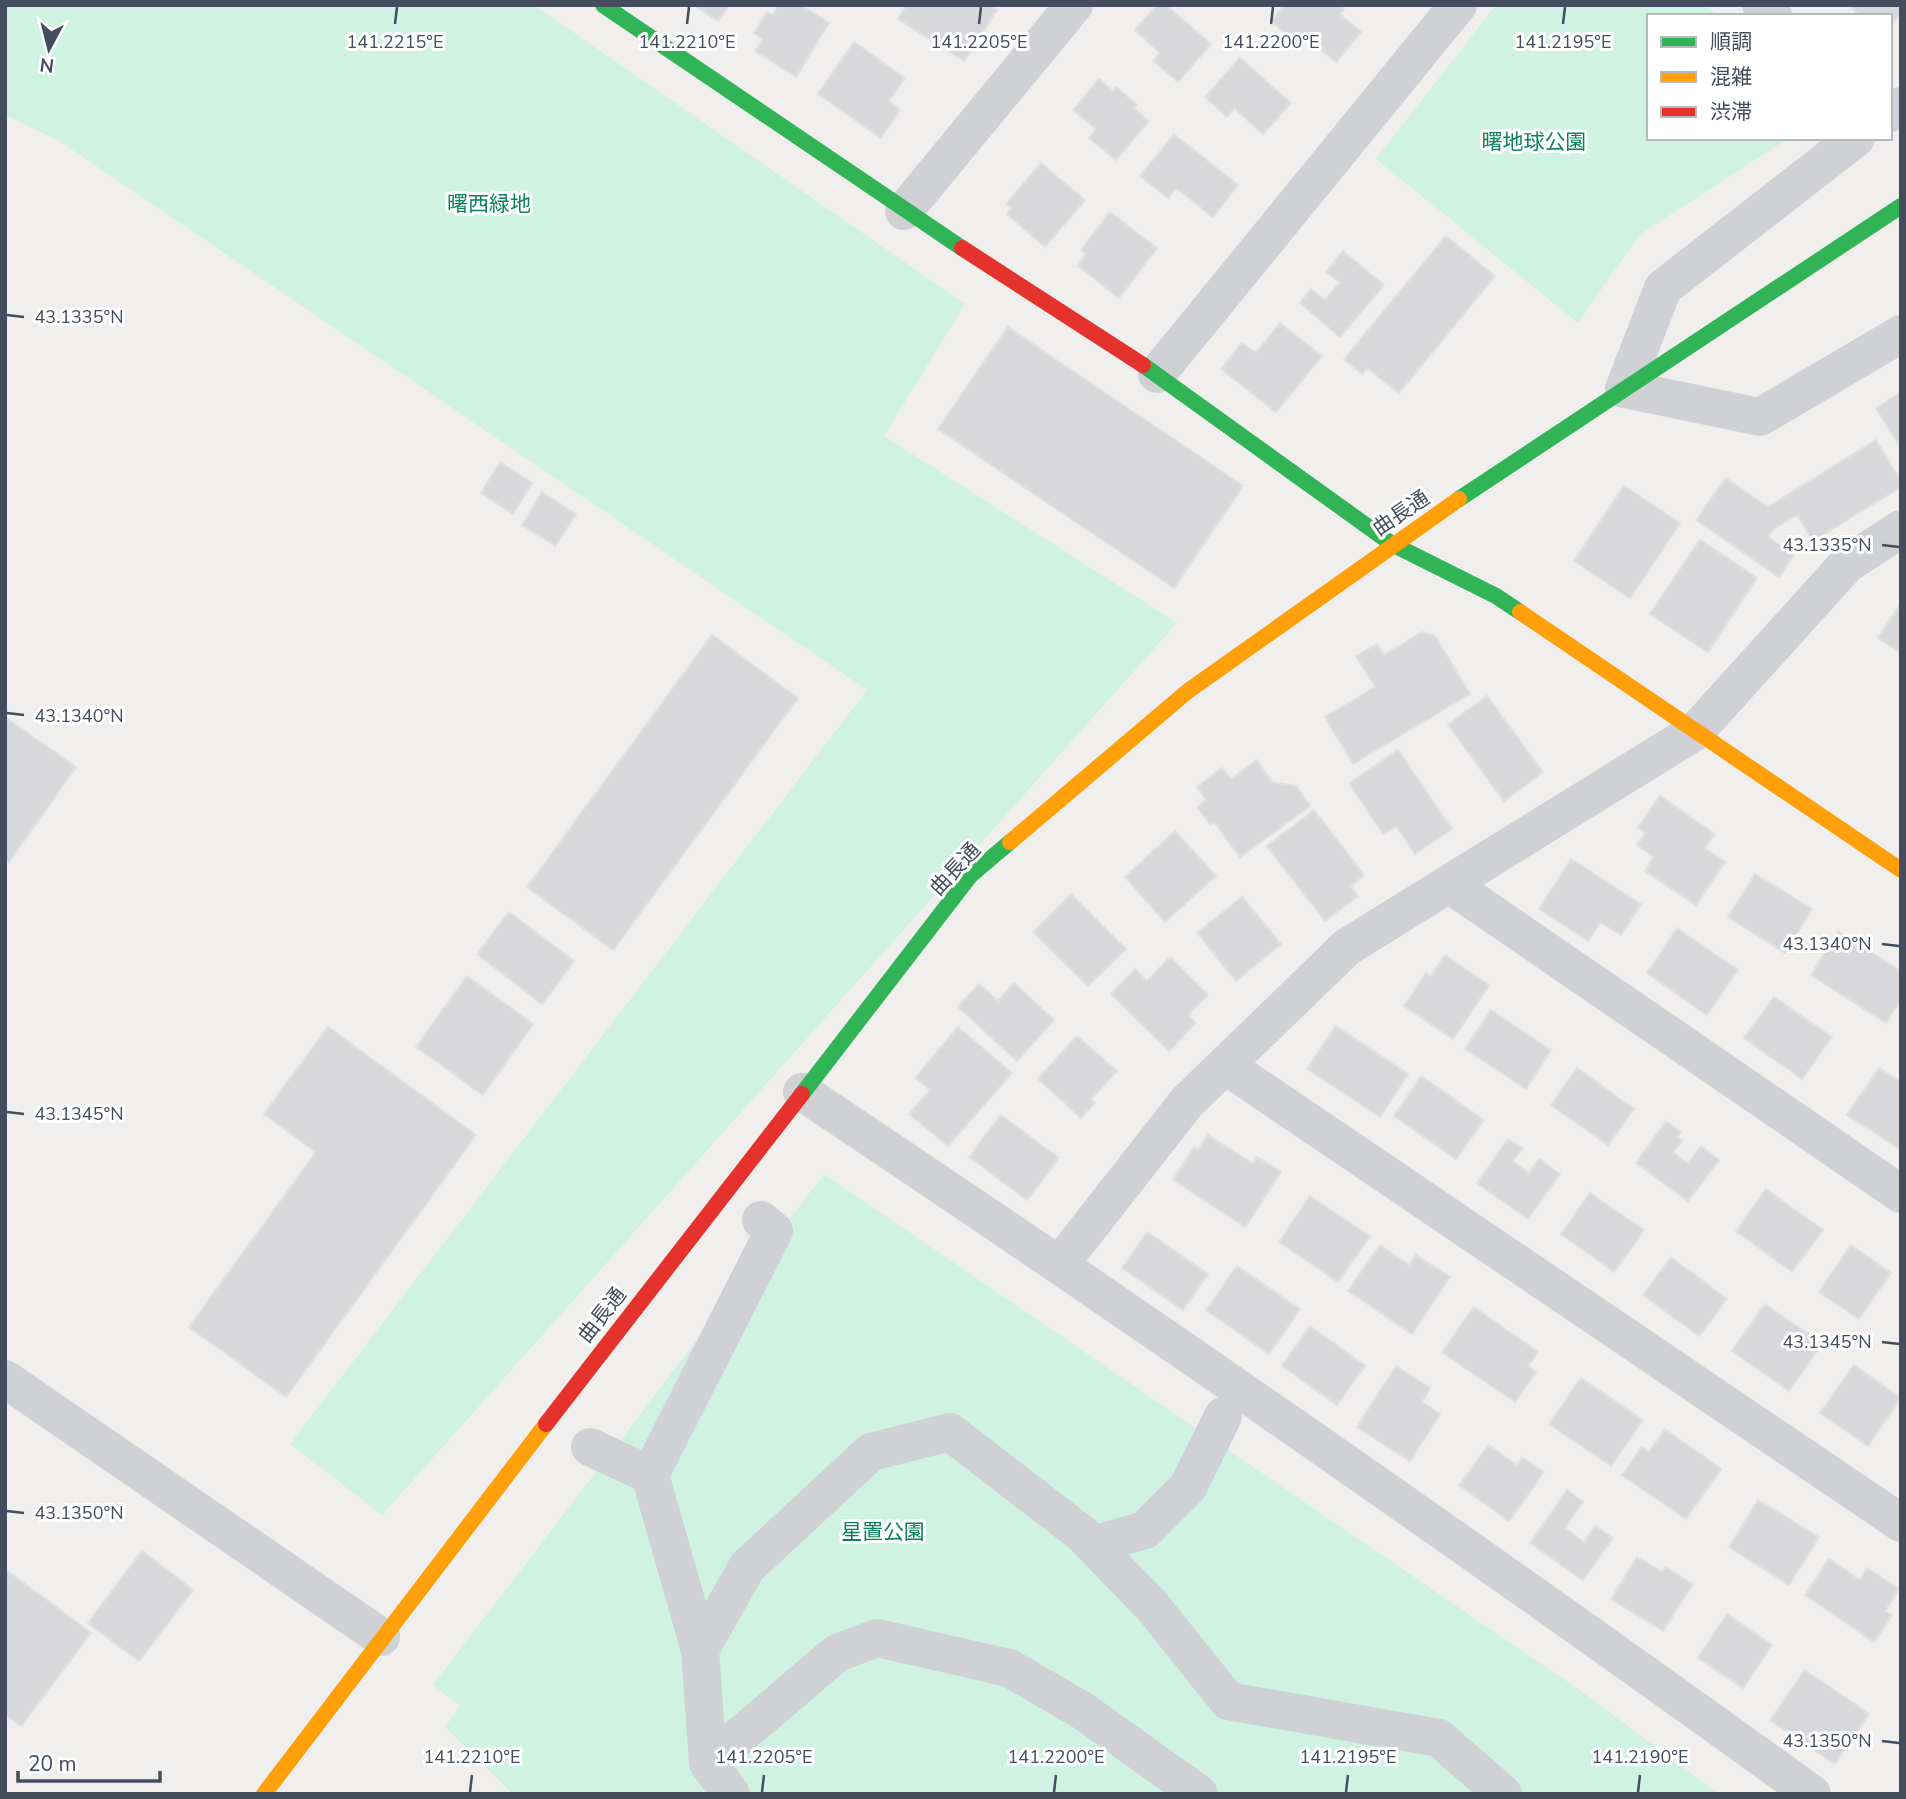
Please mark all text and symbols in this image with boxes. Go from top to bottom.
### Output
north arrow [14,14,84,84]
legend [1647,14,1892,140]
text: 順調 [1710,28,1752,56]
text: 141.2215°E [347,30,443,54]
text: 141.2210°E [639,30,735,54]
text: 141.2205°E [931,30,1027,54]
text: 141.2200°E [1223,30,1319,54]
text: 141.2195°E [1515,30,1611,54]
text: N [38,51,56,79]
text: 混雑 [1710,63,1752,91]
text: 渋滞 [1710,98,1752,126]
park label: 曙地球公園 [1482,128,1587,156]
park label: 曙西緑地 [447,190,531,218]
text: 43.1335°N [35,305,123,329]
street label: 曲長通 [1367,484,1435,542]
text: 43.1335°N [1783,533,1871,557]
text: 43.1340°N [35,704,123,728]
street label: 曲長通 [923,836,987,902]
text: 43.1340°N [1783,932,1871,956]
text: 43.1345°N [35,1102,123,1126]
street label: 曲長通 [572,1282,632,1348]
text: 43.1345°N [1783,1330,1871,1354]
text: 43.1350°N [35,1501,123,1525]
park label: 星置公園 [841,1518,925,1546]
text: 43.1350°N [1783,1729,1871,1753]
scale bar [18,1740,159,1784]
text: 141.2210°E [424,1745,520,1769]
text: 141.2205°E [716,1745,812,1769]
text: 141.2200°E [1008,1745,1104,1769]
text: 141.2195°E [1300,1745,1396,1769]
text: 141.2190°E [1592,1745,1688,1769]
text: 20 m [28,1750,77,1778]

